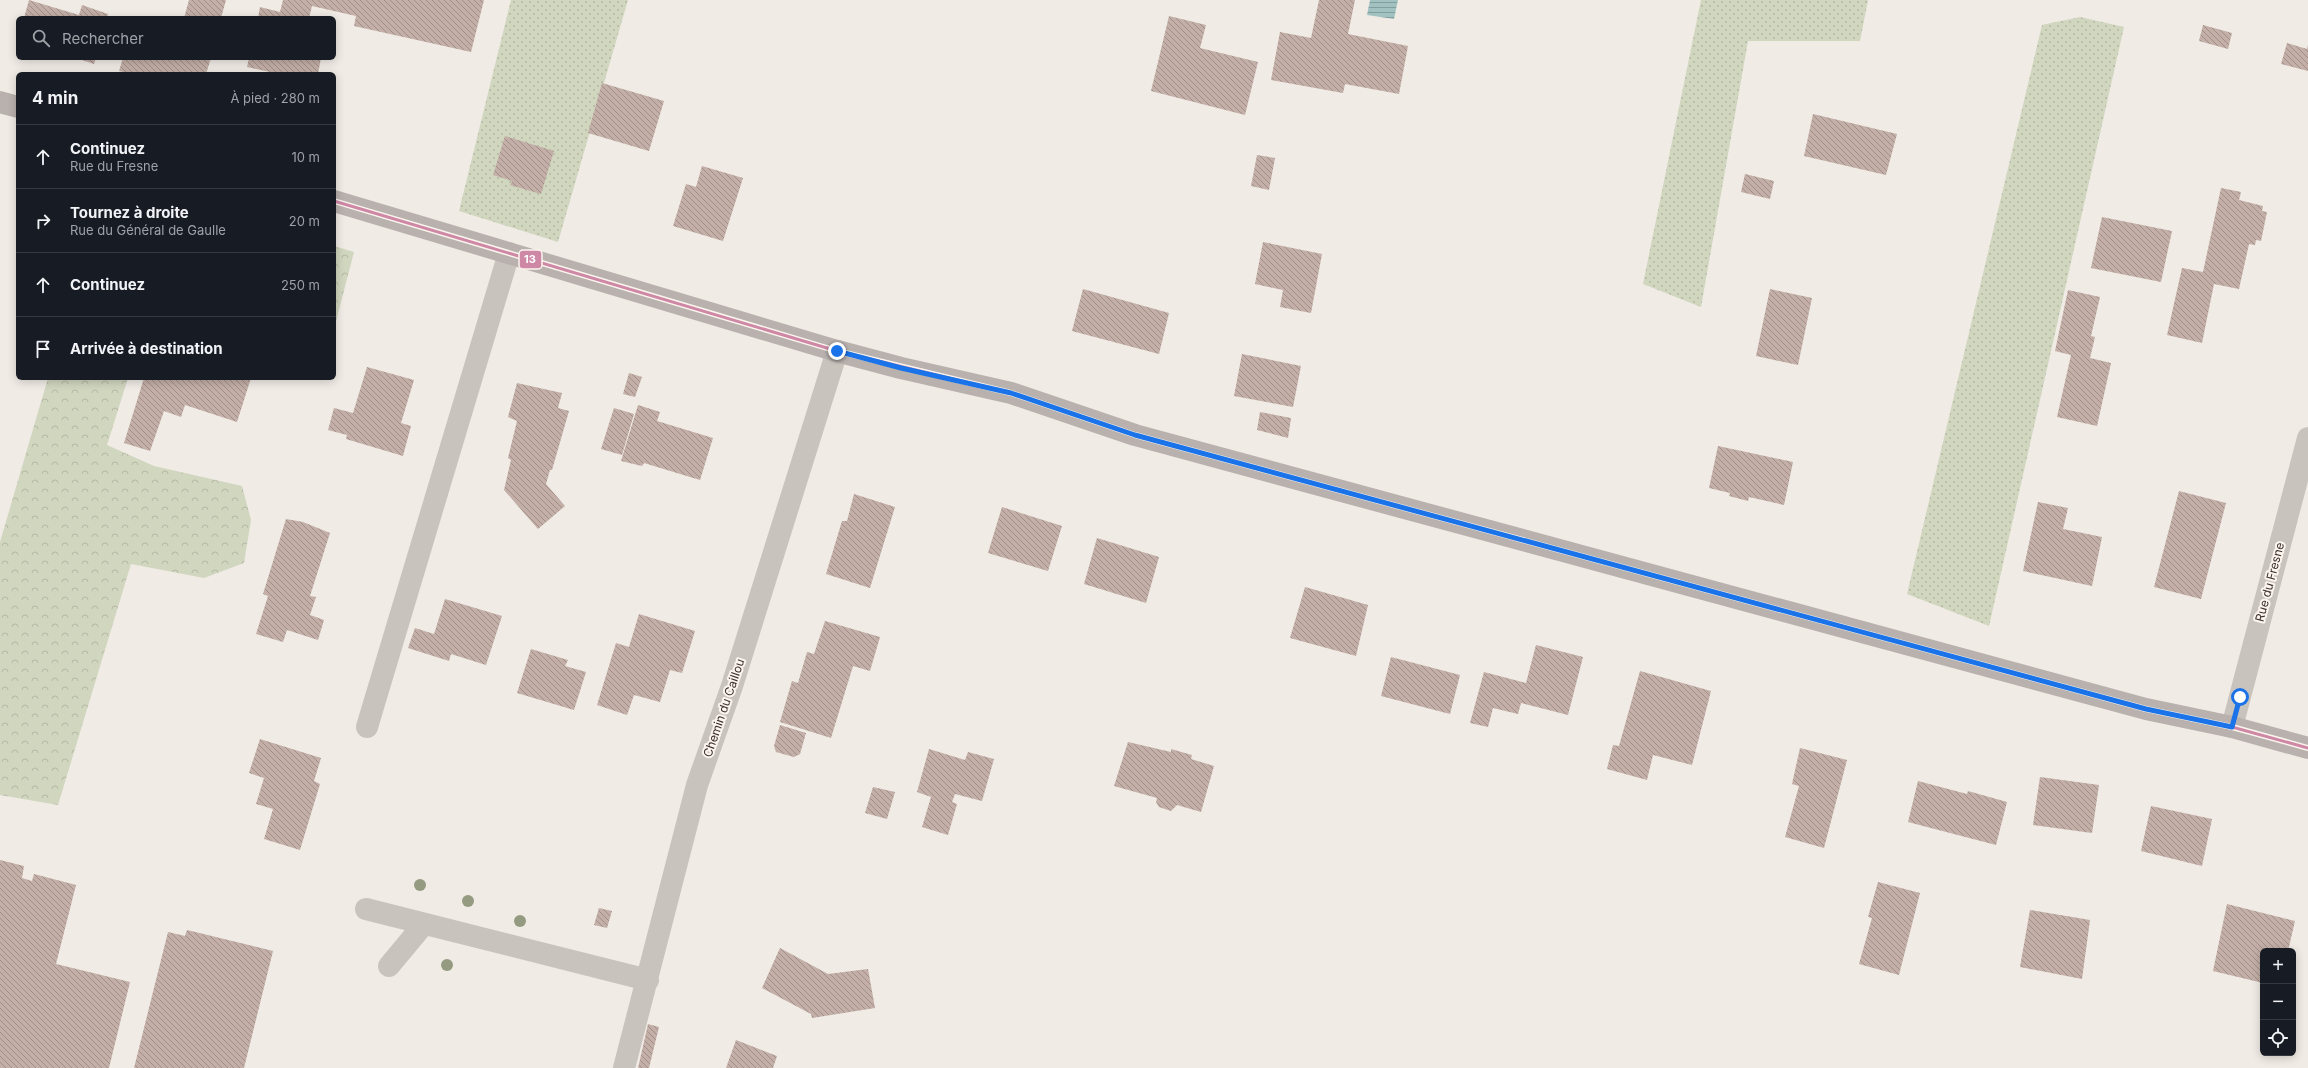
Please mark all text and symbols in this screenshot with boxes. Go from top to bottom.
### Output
search box [16,16,336,60]
icon: search [30,27,52,49]
text: Rechercher [62,29,144,48]
text: 4 min [32,88,78,108]
text: À pied · 280 m [230,90,320,106]
text: Continuez [70,139,145,158]
icon: ahead [32,146,54,168]
text: 10 m [291,149,320,165]
text: Rue du Fresne [70,158,158,174]
text: Tournez à droite [70,203,189,222]
icon: right [32,210,54,232]
text: 20 m [289,213,320,229]
text: Rue du Général de Gaulle [70,222,226,238]
line badge: 13 [519,250,542,269]
text: 13 [524,252,536,266]
icon: ahead [32,274,54,296]
text: Continuez [70,275,145,294]
text: 250 m [281,277,320,293]
icon: arrive [32,338,54,360]
text: Arrivée à destination [70,339,223,358]
route end [828,342,846,360]
street label: Rue du Fresne [2252,541,2287,623]
street label: Chemin du Caillou [700,657,747,759]
route start [2231,688,2249,706]
map controls [2260,948,2296,1056]
button: + [2260,948,2296,984]
button: − [2260,984,2296,1020]
button: locate [2260,1020,2296,1056]

